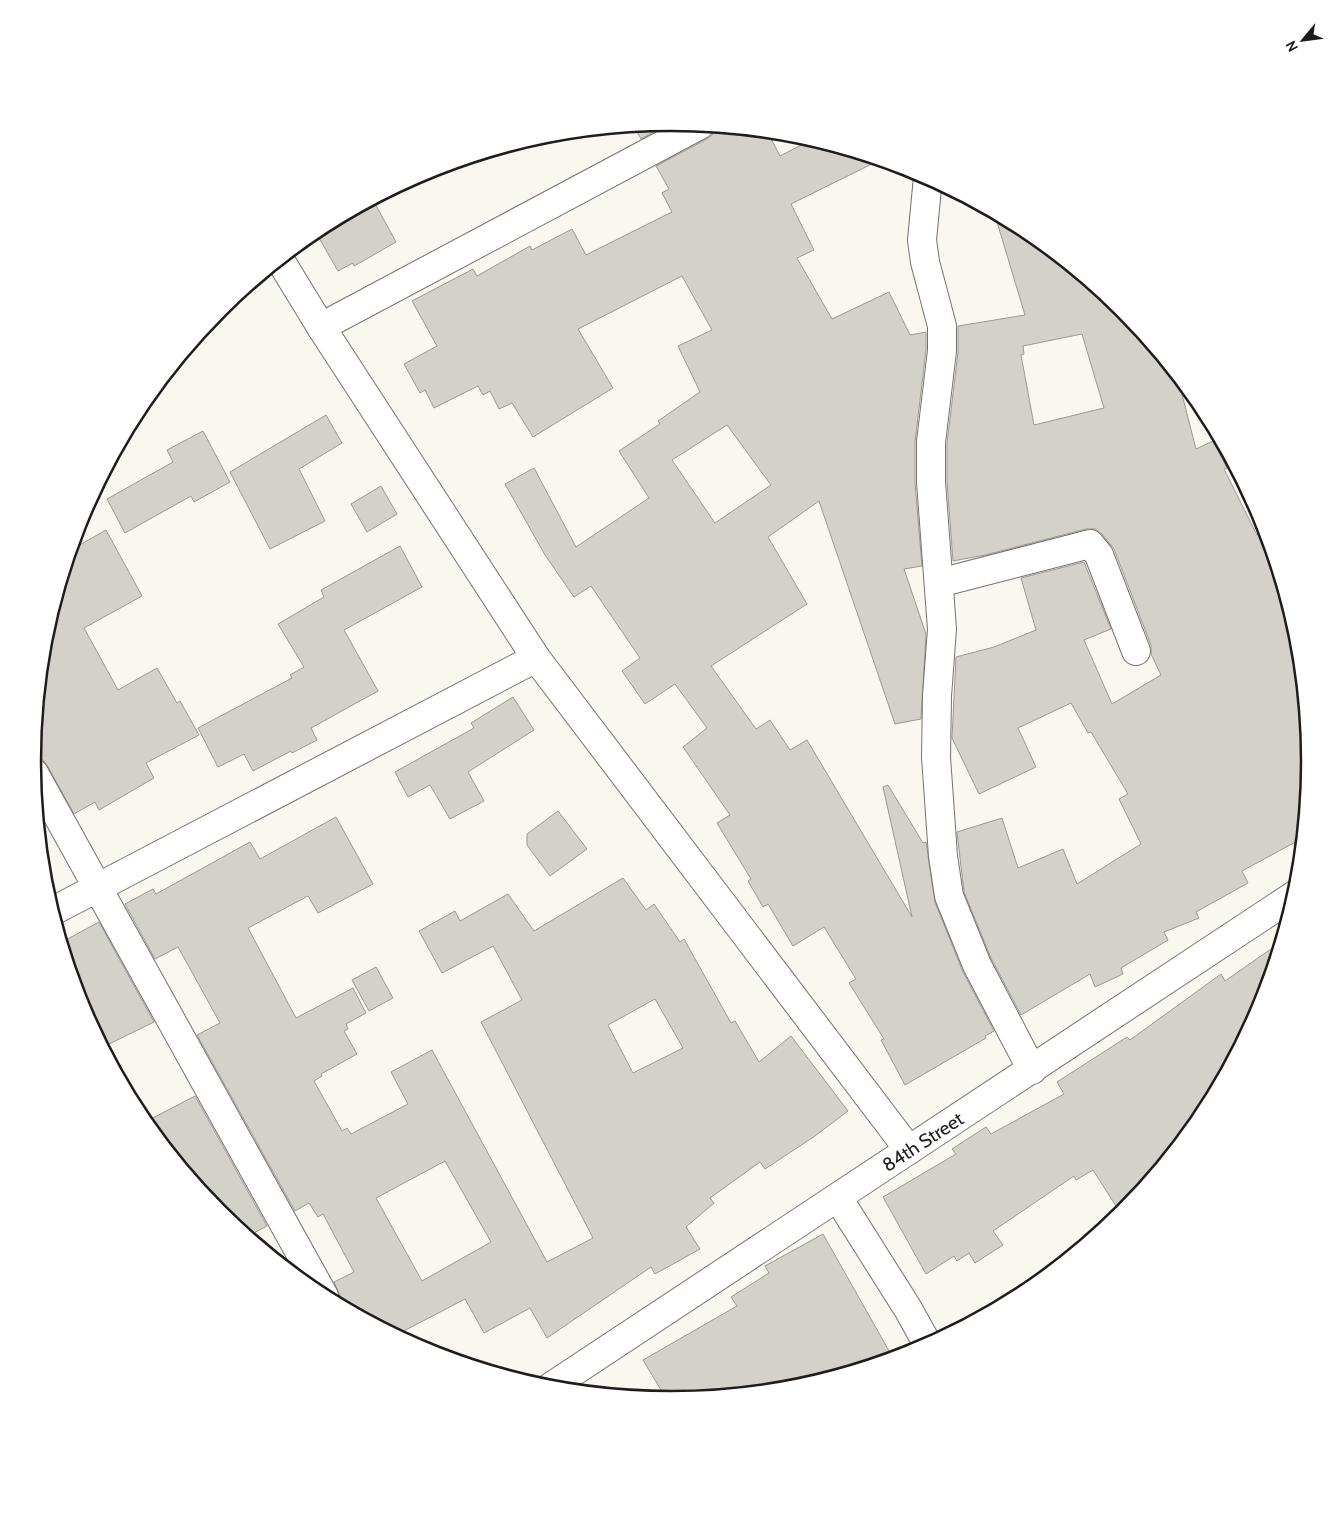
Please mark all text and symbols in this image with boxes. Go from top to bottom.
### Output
north arrow [1278,15,1328,65]
text: N [1281,38,1302,55]
street label: 84th Street [878,1107,968,1177]

